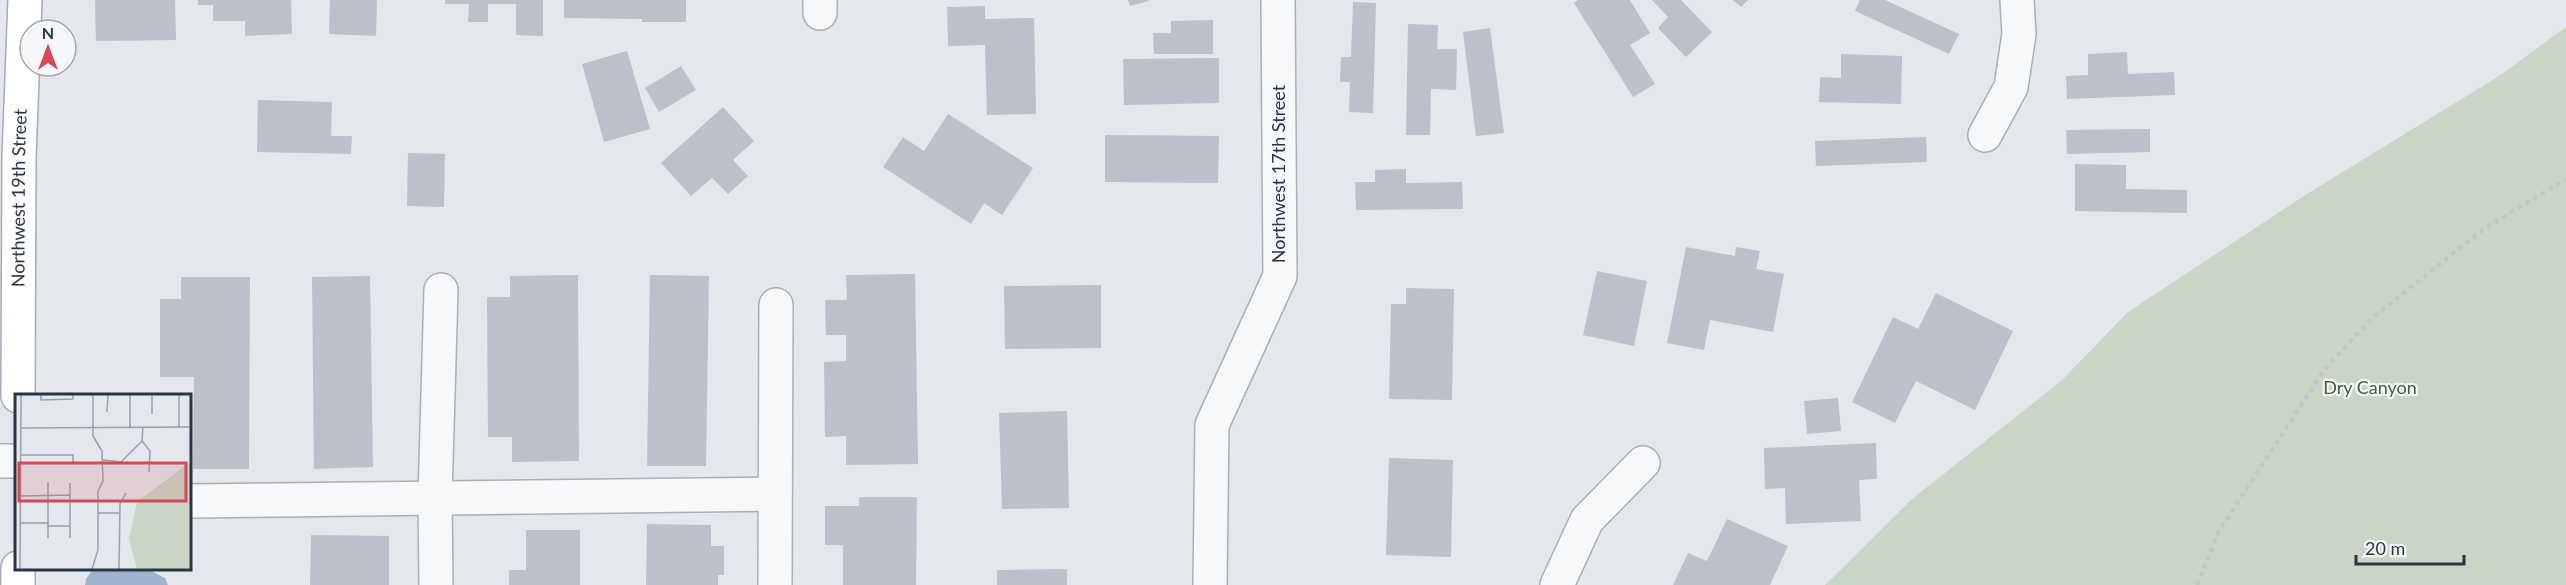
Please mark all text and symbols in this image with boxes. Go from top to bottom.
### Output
north arrow [18,18,78,78]
text: N [42,23,54,42]
street label: Northwest 17th Street [1267,84,1289,263]
street label: Northwest 19th Street [6,108,31,287]
park label: Dry Canyon [2323,376,2417,398]
inset map [15,394,190,570]
scale bar [2356,528,2464,566]
text: 20 m [2365,537,2405,559]

